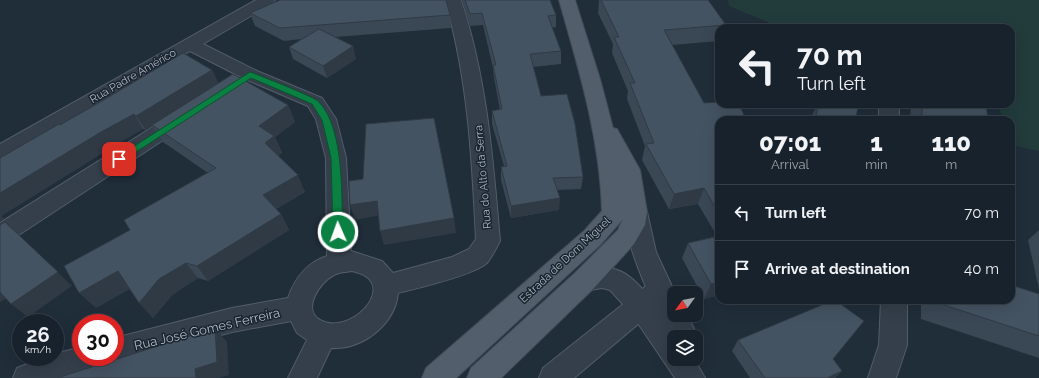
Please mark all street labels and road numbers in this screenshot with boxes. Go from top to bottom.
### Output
street label: Rua Padre Américo [88,46,179,106]
street label: Rua do Alto da Serra [472,125,494,229]
street label: Estrada de Dom Miguel [517,215,613,305]
street label: Rua José Gomes Ferreira [133,305,281,353]

